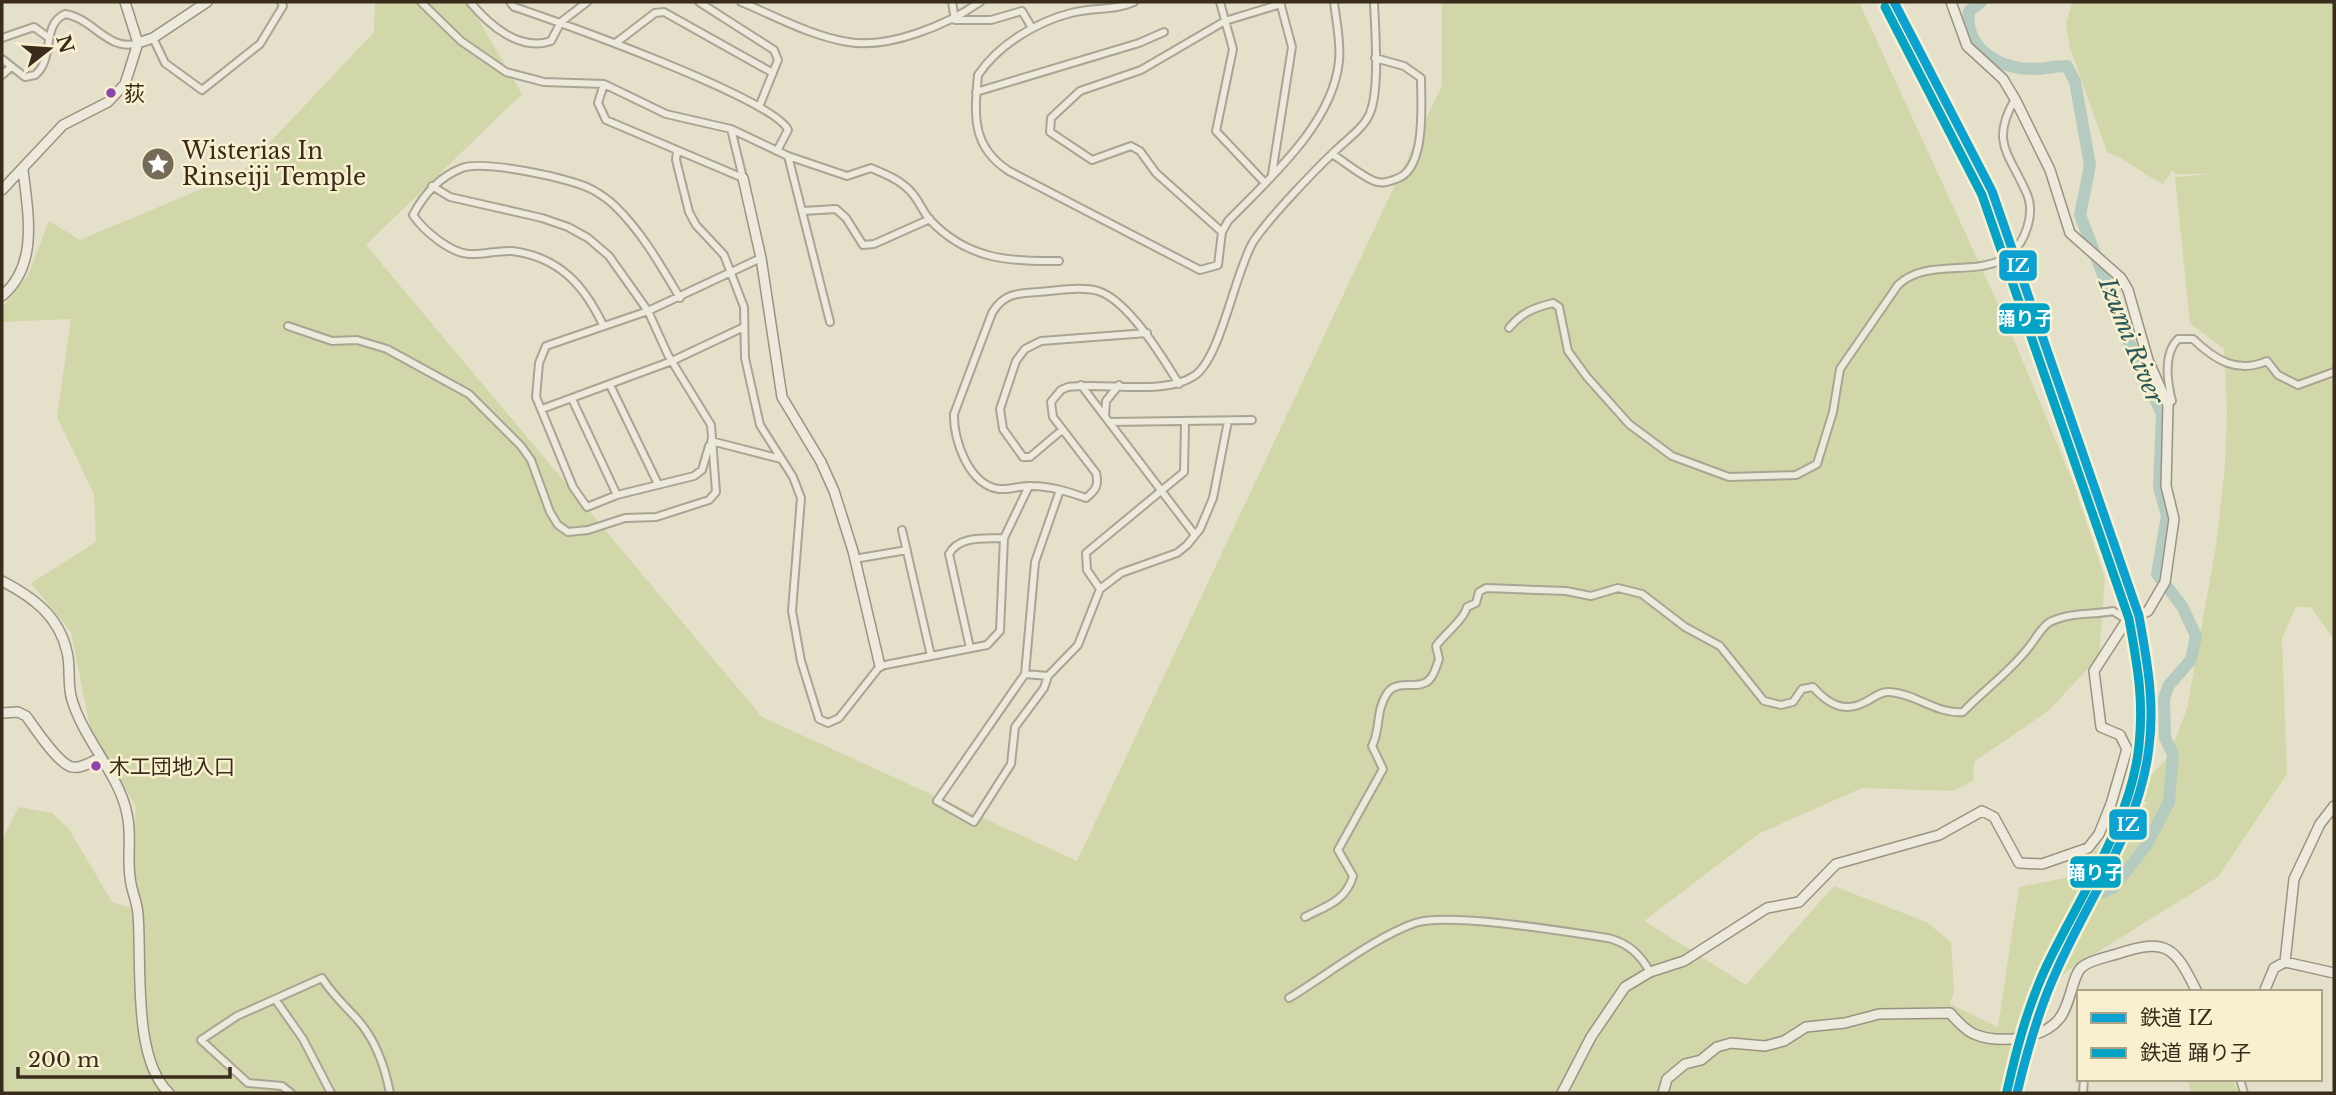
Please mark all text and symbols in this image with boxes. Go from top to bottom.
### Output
north arrow [14,14,84,84]
text: N [51,32,78,56]
place label: 荻 [124,81,145,107]
marker: 荻 [104,86,118,100]
place label: Wisterias In Rinseiji Temple [181,137,366,191]
place icon: Wisterias In Rinseiji Temple [139,145,177,183]
line badge: IZ [1998,249,2038,282]
text: IZ [2006,254,2030,277]
water label: Izumi River [2093,273,2170,409]
line badge: 踊り子 [1998,302,2051,335]
text: 踊り子 [1996,307,2054,330]
place label: 木工団地入口 [109,754,235,780]
marker: 木工団地入口 [89,759,103,773]
line badge: IZ [2108,808,2148,841]
text: IZ [2116,813,2140,836]
line badge: 踊り子 [2069,855,2122,889]
text: 踊り子 [2066,861,2124,884]
legend [2077,990,2322,1081]
text: 鉄道 IZ [2140,1005,2213,1031]
scale bar [18,1036,229,1080]
text: 鉄道 踊り子 [2140,1040,2251,1066]
text: 200 m [28,1047,100,1073]

